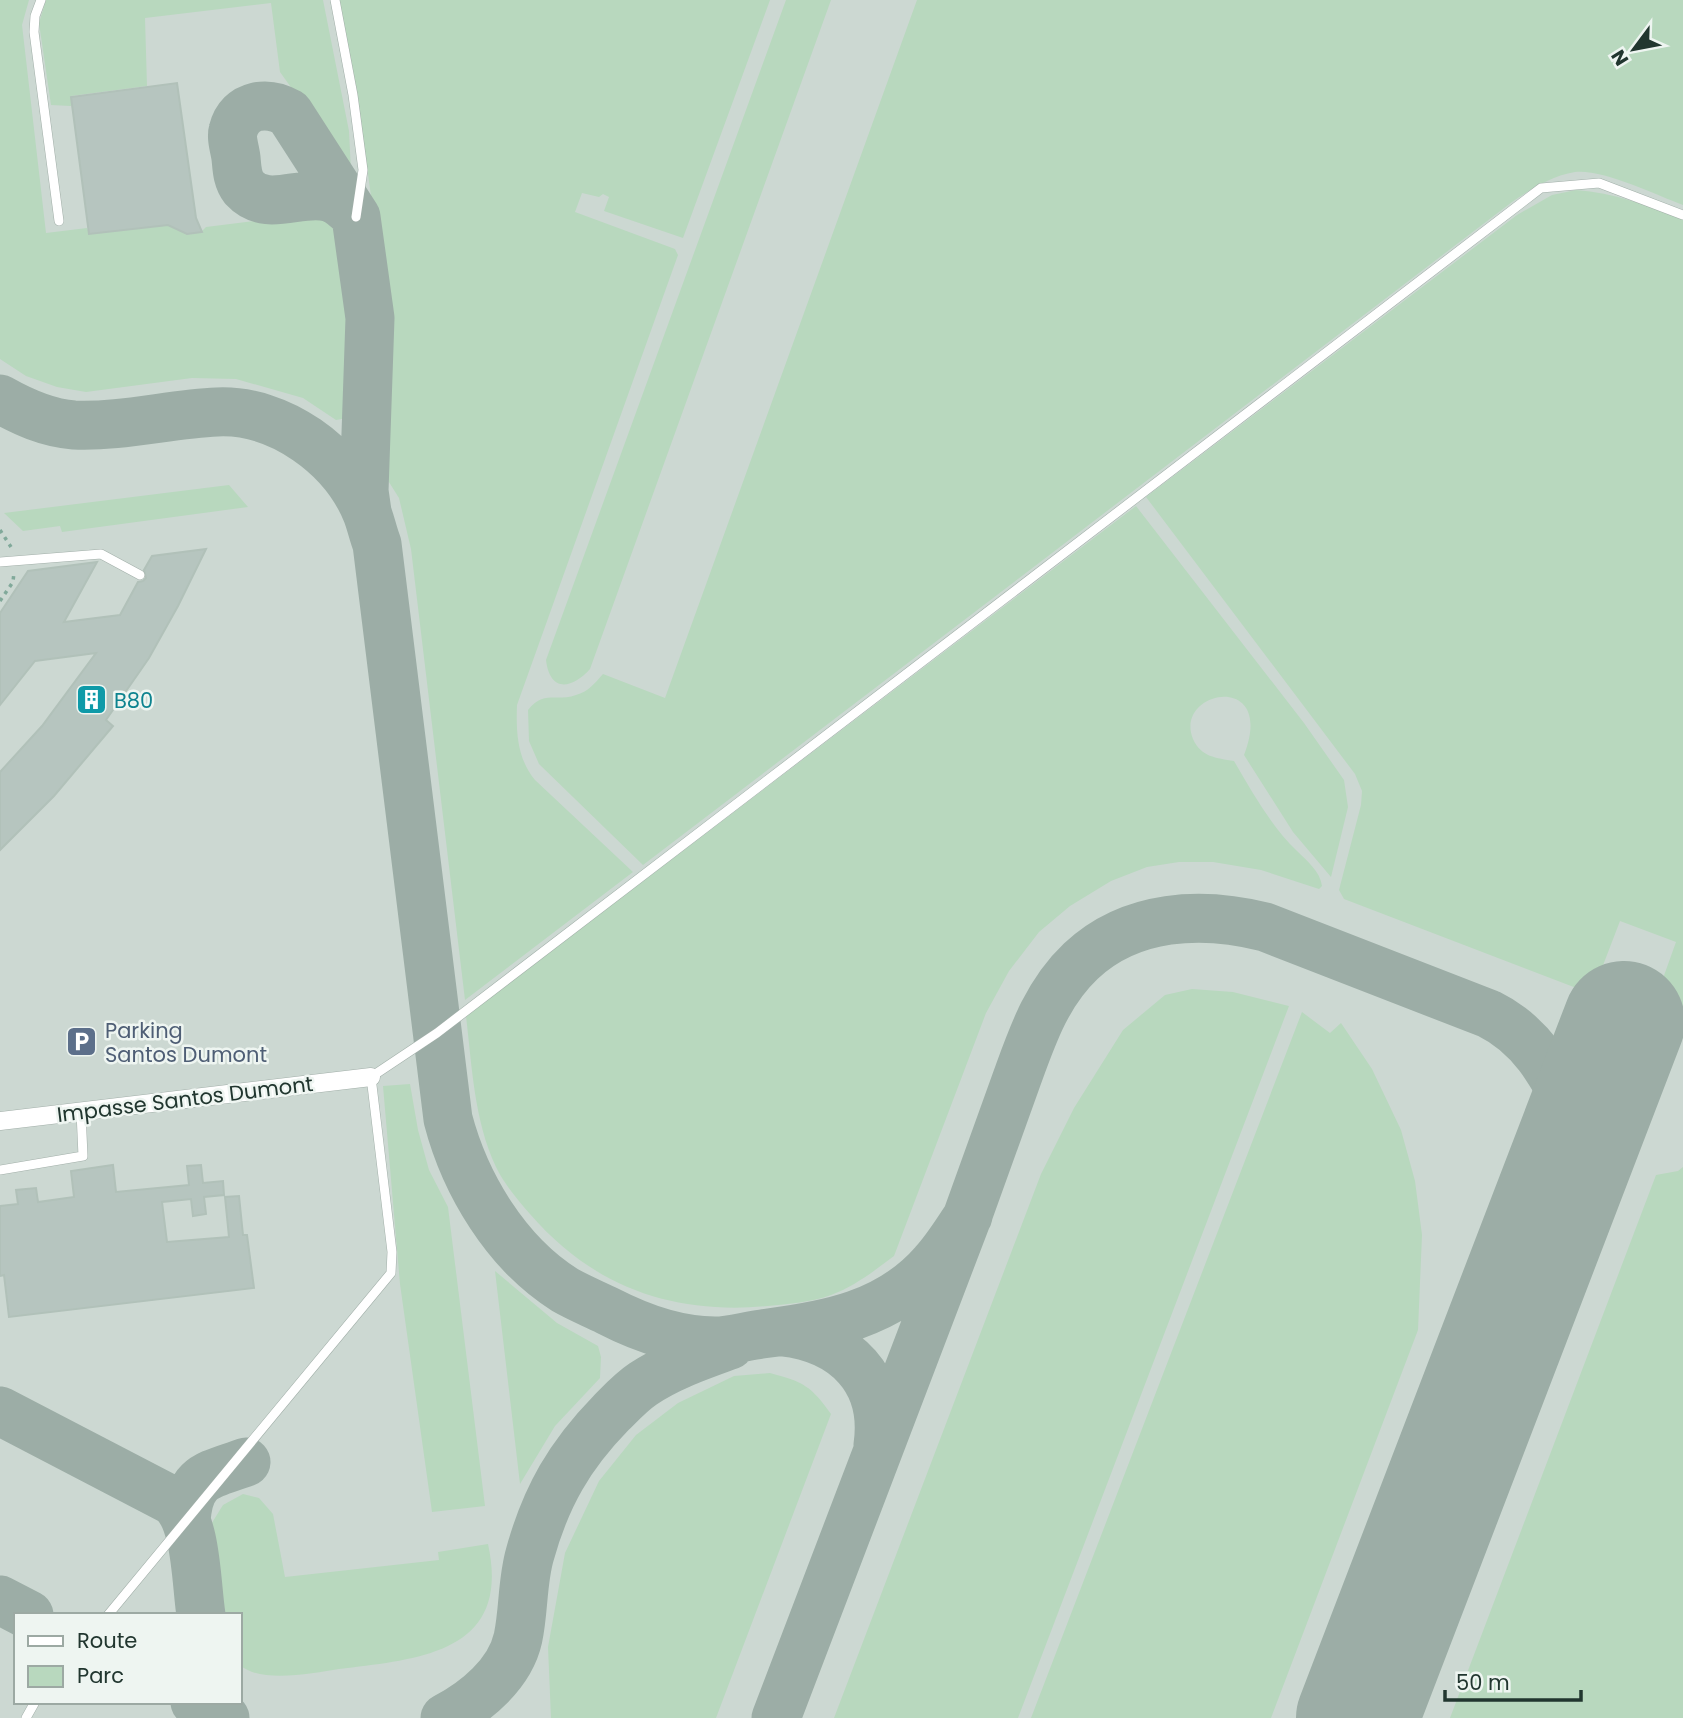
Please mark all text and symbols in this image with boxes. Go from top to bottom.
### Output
north arrow [1599,14,1669,84]
text: N [1605,45,1635,71]
building icon: B80 [74,683,108,717]
place label: B80 [114,686,153,715]
place label: Parking Santos Dumont [105,1016,267,1069]
parking icon: Parking Santos Dumont [65,1025,99,1059]
street label: Impasse Santos Dumont [55,1069,315,1129]
legend [14,1613,242,1704]
text: Route [77,1626,137,1655]
scale bar [1445,1658,1582,1702]
text: Parc [77,1661,124,1690]
text: 50 m [1456,1668,1510,1697]

